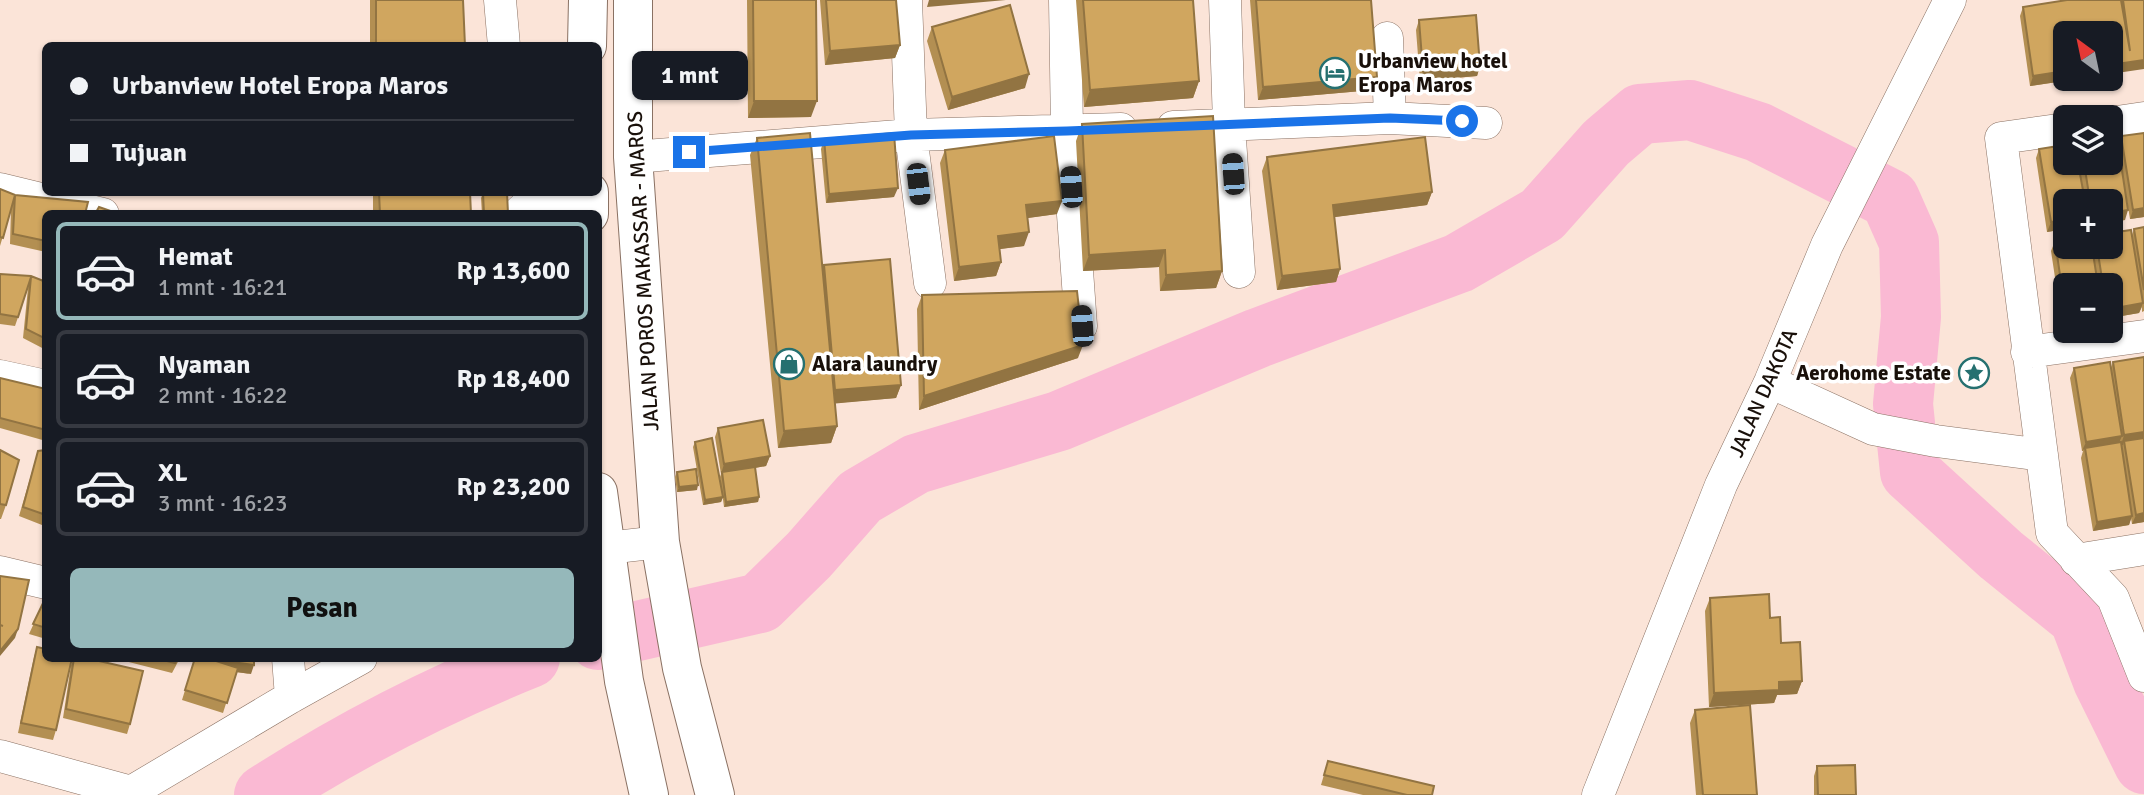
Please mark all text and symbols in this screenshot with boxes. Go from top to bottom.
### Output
north arrow [2053,21,2123,91]
map controls [2053,21,2123,343]
place label: Urbanview hotel Eropa Maros [1358,48,1508,98]
callout: 1 mnt [631,51,747,100]
hotel icon: Urbanview hotel Eropa Maros [1318,56,1352,90]
text: 1 mnt [661,61,719,90]
text: Urbanview Hotel Eropa Maros [112,70,448,102]
route start [1446,105,1478,137]
button: layers [2053,105,2123,175]
street label: JALAN POROS MAKASSAR - MAROS [622,110,664,432]
route end [673,136,705,168]
text: Tujuan [112,137,187,169]
car [1222,152,1245,196]
car [906,162,931,206]
car [1060,165,1083,209]
button: + [2053,189,2123,259]
icon: car [74,240,137,303]
text: Hemat [158,241,233,273]
text: Rp 13,600 [456,255,570,287]
text: 1 mnt · 16:21 [158,273,287,302]
button: − [2053,273,2123,343]
car [1071,304,1094,348]
street label: JALAN DAKOTA [1723,325,1803,461]
shop icon: Alara laundry [772,347,806,381]
icon: car [74,348,137,411]
text: Nyaman [158,349,251,381]
place label: Alara laundry [812,351,938,377]
place icon: Aerohome Estate [1957,356,1991,390]
place label: Aerohome Estate [1796,360,1951,386]
text: Rp 18,400 [456,363,570,395]
text: 2 mnt · 16:22 [158,381,287,410]
icon: car [74,456,137,519]
text: XL [158,457,188,489]
text: Rp 23,200 [456,471,570,503]
text: 3 mnt · 16:23 [158,489,287,518]
button: Pesan [70,568,574,648]

